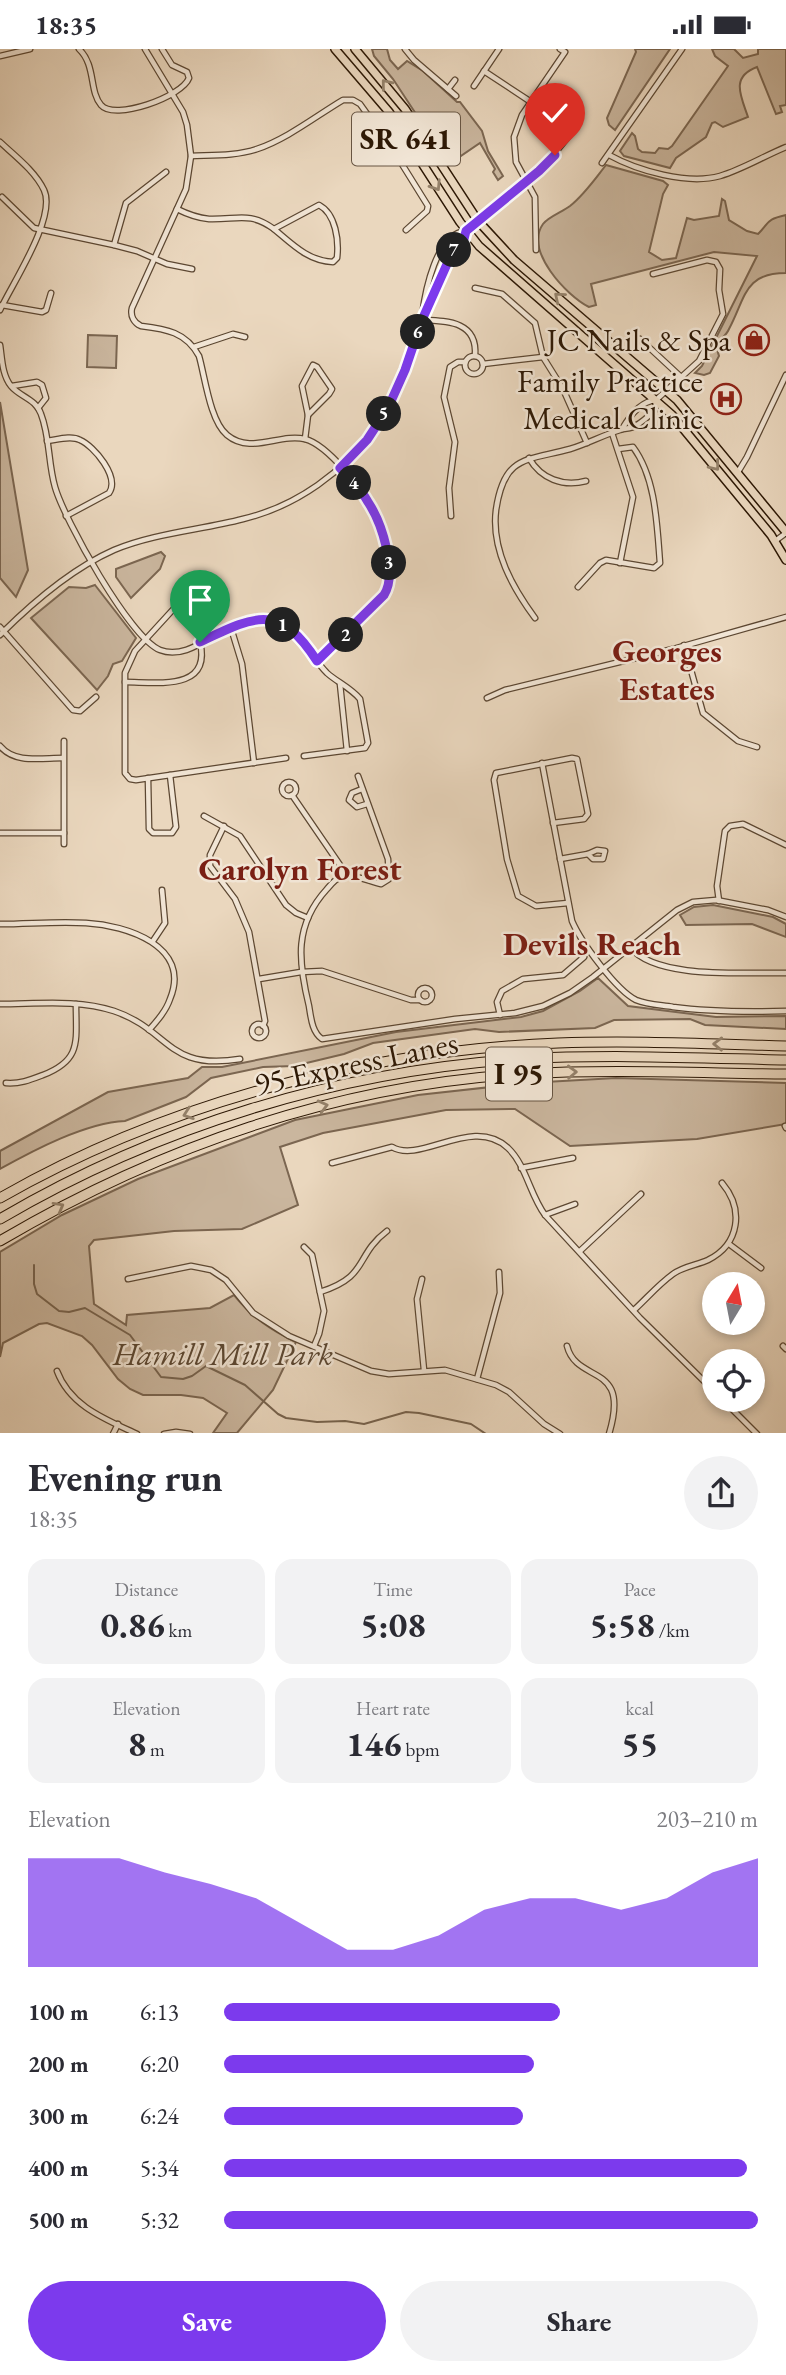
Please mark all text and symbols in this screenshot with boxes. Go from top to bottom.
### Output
text: 18:35 [35,8,97,42]
one-way arrow [381,80,394,92]
pin [525,83,585,155]
icon: check [536,94,574,132]
road number: SR 641 [352,113,460,165]
one-way arrow [428,178,441,191]
pin: 7 [436,233,472,267]
text: 7 [448,237,459,262]
one-way arrow [554,293,567,305]
pin: 6 [400,315,436,349]
text: 6 [412,319,423,344]
place label: JC Nails & Spa [543,319,731,361]
shop icon: JC Nails & Spa [737,323,771,357]
place label: Family Practice Medical Clinic [517,360,703,439]
hospital icon: Family Practice Medical Clinic [709,382,743,416]
pin: 5 [366,397,402,431]
text: 5 [378,401,389,426]
one-way arrow [707,458,719,471]
pin: 4 [336,465,372,501]
text: 4 [348,470,359,495]
pin: 3 [372,545,406,581]
text: 3 [383,550,394,575]
pin [170,570,230,642]
icon: arrive [181,581,219,619]
pin: 1 [266,607,300,643]
text: 1 [277,612,288,637]
pin: 2 [328,617,364,653]
text: 2 [340,622,351,647]
district label: Georges Estates [612,629,722,710]
district label: Carolyn Forest [198,847,402,890]
district label: Devils Reach [503,922,681,965]
street label: 95 Express Lanes [250,1021,462,1105]
one-way arrow [712,1037,723,1052]
road number: I 95 [486,1047,552,1100]
one-way arrow [567,1065,578,1080]
one-way arrow [317,1100,329,1114]
one-way arrow [182,1106,194,1120]
one-way arrow [52,1202,64,1216]
north arrow [702,1272,765,1335]
map controls [702,1272,765,1412]
park label: Hamill Mill Park [112,1333,334,1375]
button: locate [702,1349,765,1412]
text: Evening run [28,1453,223,1502]
button: share [684,1456,758,1530]
text: 18:35 [28,1504,78,1534]
text: Distance [115,1577,178,1602]
text: Time [373,1577,413,1602]
text: Pace [624,1577,656,1602]
text: 0.86 [100,1602,165,1647]
text: 5:08 [360,1602,426,1647]
text: 5:58 [589,1602,655,1647]
text: km [165,1618,192,1643]
text: /km [655,1618,690,1643]
text: Elevation [112,1696,181,1721]
text: Heart rate [356,1696,430,1721]
text: kcal [625,1696,654,1721]
text: 8 [128,1721,146,1766]
text: 146 [346,1721,402,1766]
text: 55 [621,1721,658,1766]
text: m [146,1737,165,1762]
text: bpm [402,1737,440,1762]
text: Elevation [28,1804,111,1834]
text: 203–210 m [657,1804,758,1834]
text: 100 m [28,1997,89,2027]
text: 6:13 [140,1997,179,2027]
text: 200 m [28,2049,89,2079]
text: 6:20 [140,2049,179,2079]
text: 300 m [28,2101,89,2131]
text: 6:24 [140,2101,179,2131]
text: 400 m [28,2153,89,2183]
text: 5:34 [140,2153,179,2183]
text: 500 m [28,2205,89,2235]
text: 5:32 [140,2205,179,2235]
button: Save [28,2281,386,2361]
button: Share [400,2281,758,2361]

